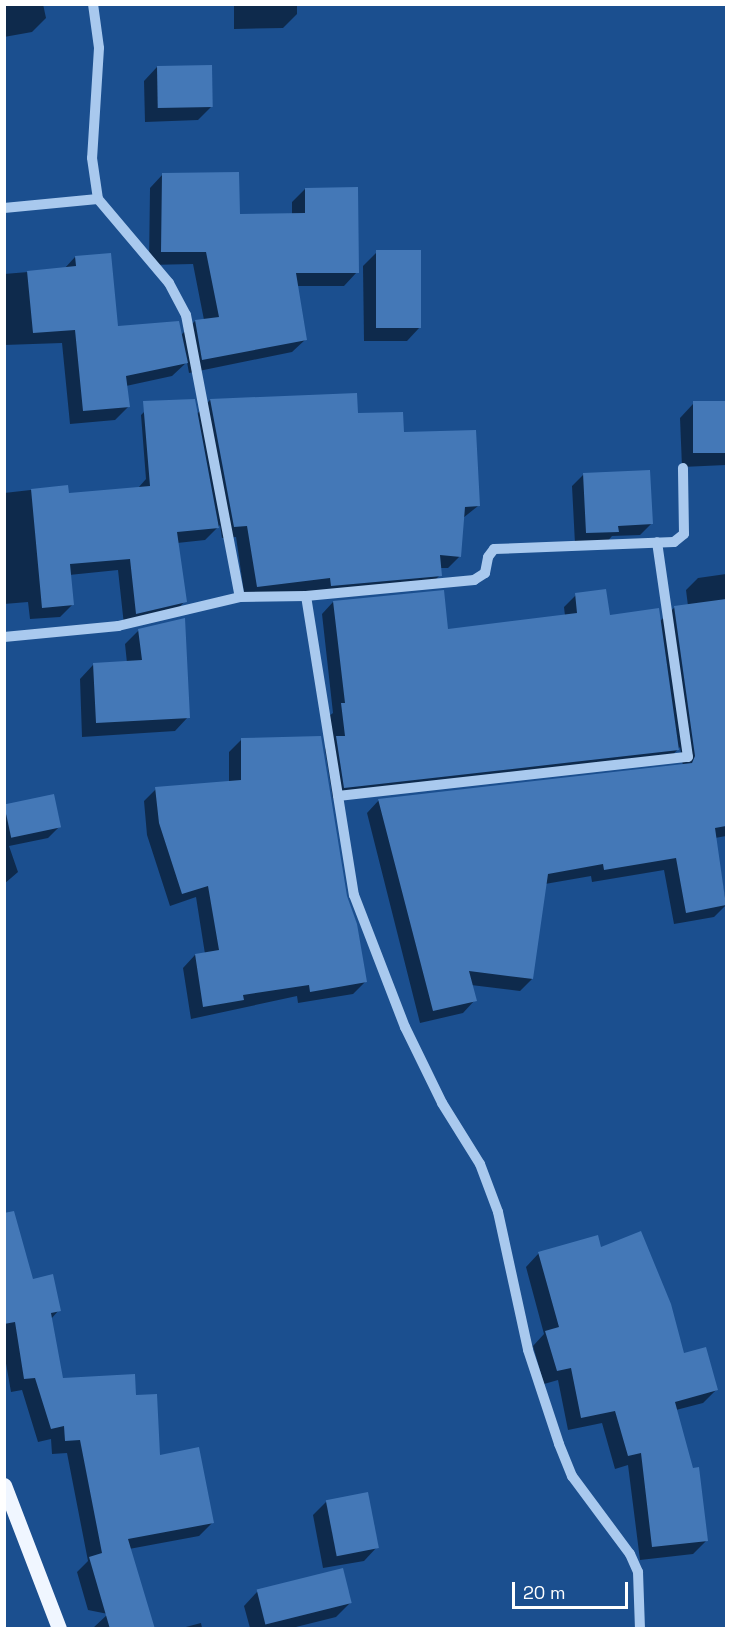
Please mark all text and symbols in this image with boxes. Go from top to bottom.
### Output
scale bar [515,1570,630,1608]
text: 20 m [523,1581,566,1604]

